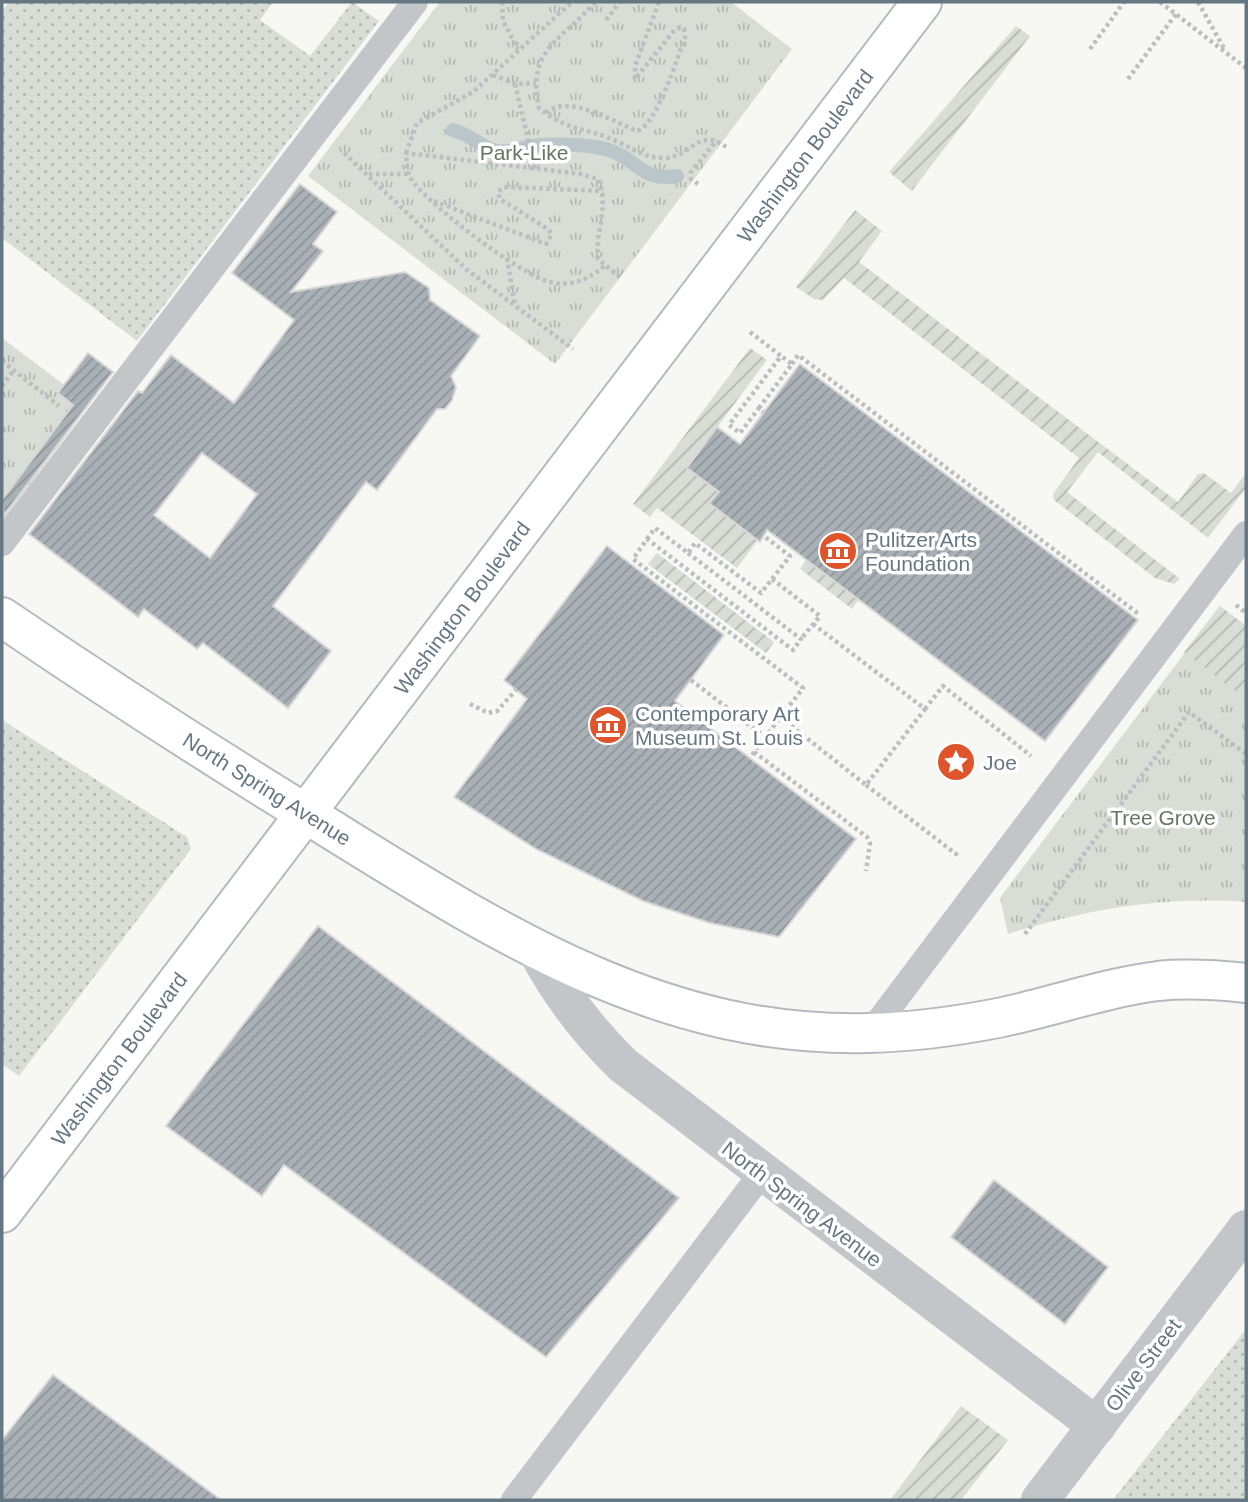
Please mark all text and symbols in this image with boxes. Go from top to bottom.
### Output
street label: Washington Boulevard [732,65,878,247]
park label: Park-Like [480,141,568,164]
street label: Washington Boulevard [389,517,535,699]
place label: Pulitzer Arts Foundation [865,528,977,575]
museum icon: Pulitzer Arts Foundation [817,530,859,572]
place label: Contemporary Art Museum St. Louis [635,702,803,749]
museum icon: Contemporary Art Museum St. Louis [587,704,629,746]
street label: North Spring Avenue [179,728,355,850]
place icon: Joe [935,741,977,783]
place label: Joe [983,751,1017,774]
park label: Tree Grove [1110,806,1216,829]
street label: Washington Boulevard [46,968,192,1150]
street label: North Spring Avenue [718,1137,886,1271]
street label: Olive Street [1101,1314,1185,1416]

